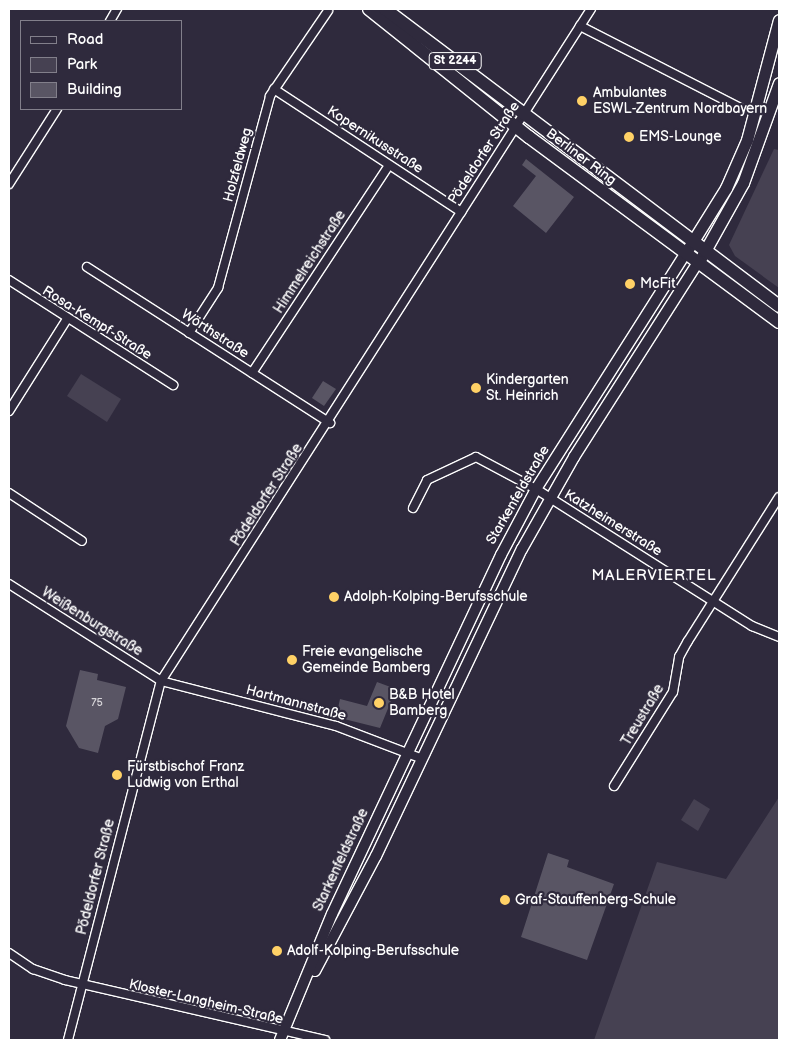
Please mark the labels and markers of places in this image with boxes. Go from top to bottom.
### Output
place label: Ambulantes ESWL-Zentrum Nordbayern [593,85,767,118]
marker: Ambulantes ESWL-Zentrum Nordbayern [575,94,589,108]
place label: EMS-Lounge [639,129,721,145]
marker: EMS-Lounge [623,131,635,143]
place label: McFit [640,276,675,292]
marker: McFit [624,278,636,290]
place label: Kindergarten St. Heinrich [486,372,569,404]
marker: Kindergarten St. Heinrich [470,382,482,394]
place label: Adolph-Kolping-Berufsschule [344,589,528,605]
marker: Adolph-Kolping-Berufsschule [328,591,340,603]
place label: Freie evangelische Gemeinde Bamberg [302,644,430,676]
marker: Freie evangelische Gemeinde Bamberg [286,654,298,666]
place label: B&B Hotel Bamberg [389,687,455,720]
marker: B&B Hotel Bamberg [373,697,385,709]
place label: Fürstbischof Franz Ludwig von Erthal [127,759,244,792]
marker: Fürstbischof Franz Ludwig von Erthal [111,769,123,781]
place label: Graf-Stauffenberg-Schule [515,892,676,908]
marker: Graf-Stauffenberg-Schule [499,894,511,906]
place label: Adolf-Kolping-Berufsschule [287,943,459,959]
marker: Adolf-Kolping-Berufsschule [271,945,283,957]

